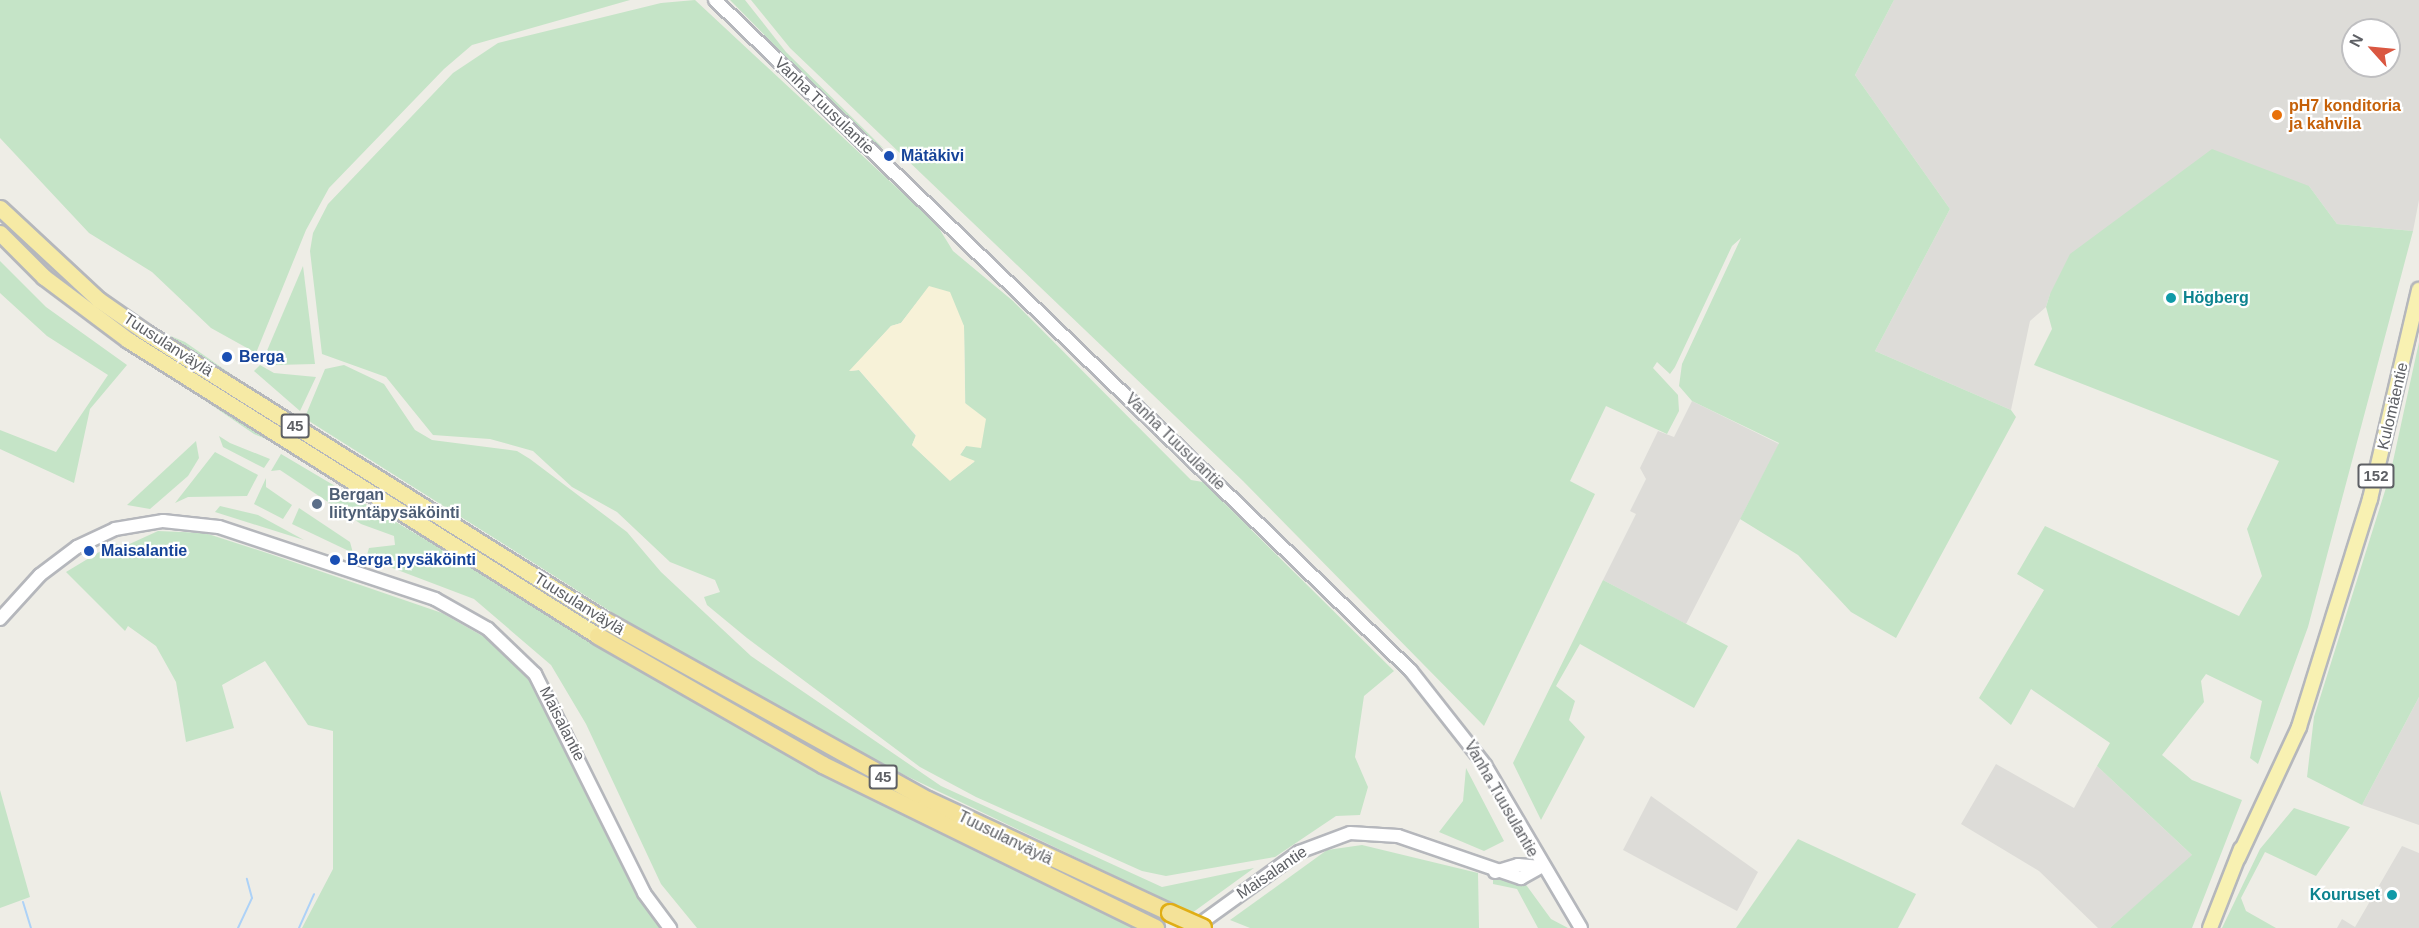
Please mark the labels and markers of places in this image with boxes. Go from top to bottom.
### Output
place label: pH7 konditoria ja kahvila [2289,96,2401,134]
marker: pH7 konditoria ja kahvila [2270,108,2284,122]
place label: Mätäkivi [901,146,964,166]
marker: Mätäkivi [882,149,896,163]
place label: Högberg [2183,288,2249,308]
marker: Högberg [2164,291,2178,305]
place label: Berga [239,347,284,367]
marker: Berga [220,350,234,364]
place label: Bergan liityntäpysäköinti [329,485,460,523]
marker: Bergan liityntäpysäköinti [310,497,324,511]
place label: Maisalantie [101,541,187,561]
marker: Maisalantie [82,544,96,558]
place label: Berga pysäköinti [347,550,476,570]
marker: Berga pysäköinti [328,553,342,567]
place label: Kouruset [2310,885,2380,905]
marker: Kouruset [2385,888,2399,902]

